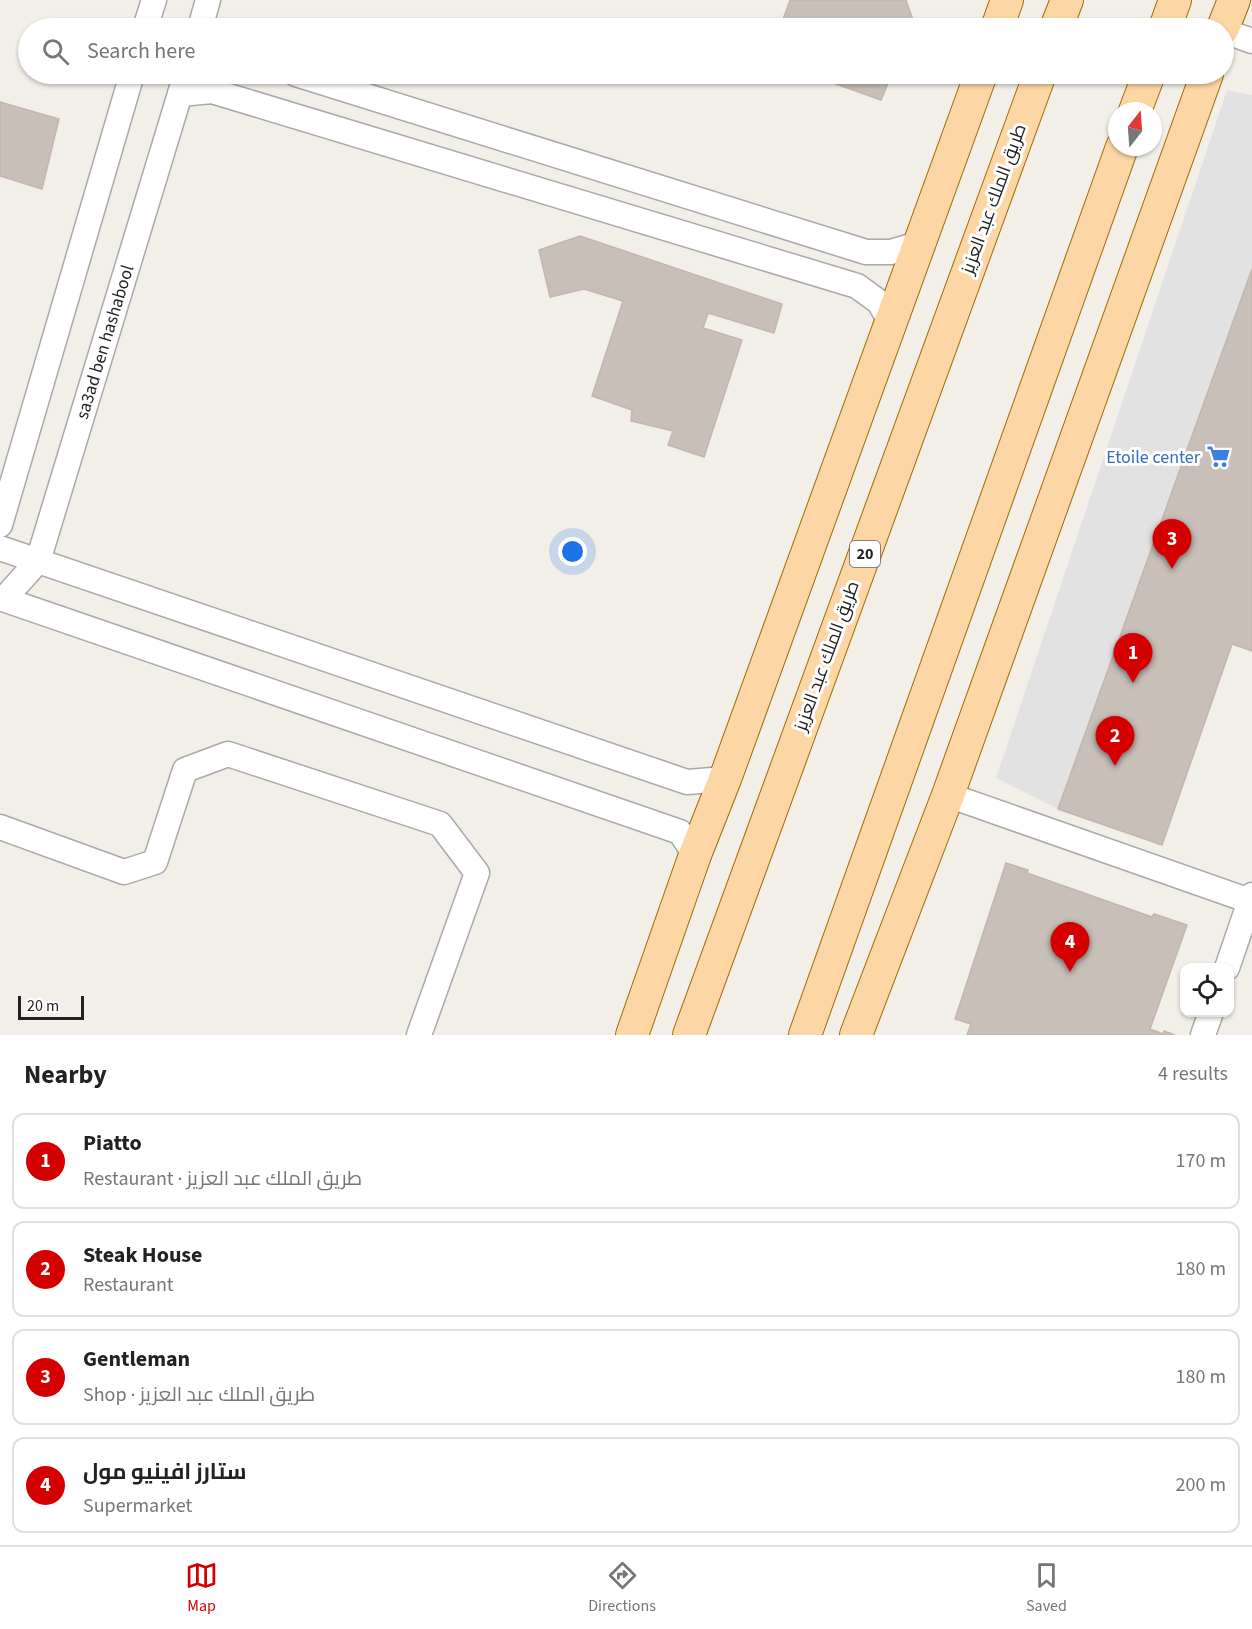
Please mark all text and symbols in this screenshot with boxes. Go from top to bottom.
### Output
search box [18,18,1234,84]
icon: search [39,35,72,68]
text: Search here [87,35,195,67]
north arrow [1108,102,1162,156]
street label: طريق الملك عبد العزيز [955,121,1033,278]
street label: sa3ad ben hashabool [69,262,140,422]
supermarket icon: Etoile center [1205,444,1231,470]
place label: Etoile center [1106,445,1201,470]
pin: 3 [1152,520,1192,569]
your location [558,537,587,566]
road number: 20 [850,541,880,567]
street label: طريق الملك عبد العزيز [788,578,866,735]
pin: 1 [1114,634,1152,683]
pin: 2 [1096,716,1134,766]
pin: 4 [1050,922,1090,972]
map controls [1180,963,1234,1017]
button: locate [1180,963,1234,1017]
scale bar [18,993,84,1020]
text: 20 m [27,995,59,1017]
text: Nearby [24,1056,107,1093]
text: 4 results [1158,1060,1228,1088]
text: Piatto [83,1127,142,1159]
text: 1 [40,1147,51,1175]
text: 170 m [1176,1147,1226,1175]
text: Restaurant · طريق الملك عبد العزيز [83,1165,362,1193]
text: Steak House [83,1239,203,1271]
text: 2 [40,1255,51,1283]
text: 180 m [1176,1255,1226,1283]
text: Restaurant [83,1271,174,1299]
text: Gentleman [83,1343,190,1375]
text: 3 [40,1363,51,1391]
text: 180 m [1176,1363,1226,1391]
text: Shop · طريق الملك عبد العزيز [83,1381,315,1409]
text: ستارز افينيو مول [83,1456,246,1488]
text: 4 [40,1471,51,1499]
text: 200 m [1176,1471,1226,1499]
text: Supermarket [83,1492,192,1520]
tab: Map [185,1559,218,1617]
tab: Directions [588,1559,656,1617]
tab: Saved [1026,1559,1067,1617]

